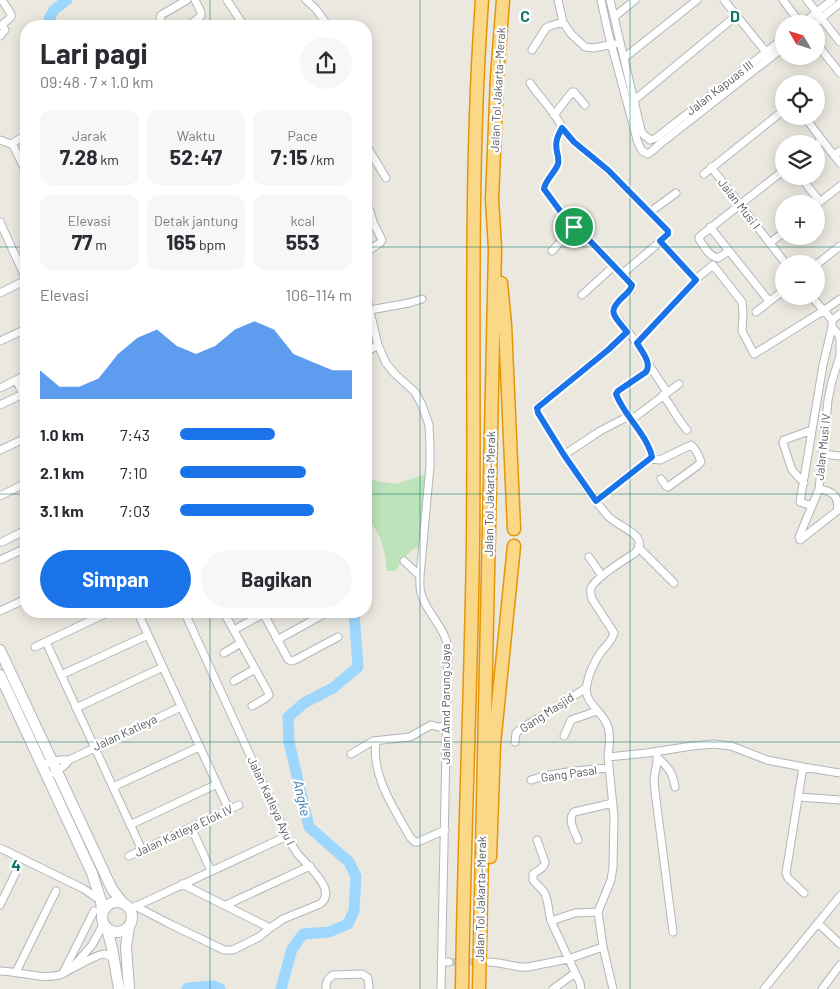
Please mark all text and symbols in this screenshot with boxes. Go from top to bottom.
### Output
text: C [520,6,530,25]
text: D [730,6,740,25]
north arrow [775,15,825,65]
map controls [775,15,825,305]
street label: Jalan Tol Jakarta–Merak [487,27,507,153]
text: Lari pagi [40,36,148,70]
button: share [300,37,352,89]
street label: Jalan Kapuas III [683,57,756,118]
text: 09:48 · 7 × 1.0 km [40,72,153,91]
button: locate [775,75,825,125]
text: Jarak [72,127,107,144]
text: Waktu [177,127,215,144]
text: Pace [288,127,318,144]
button: layers [775,135,825,185]
text: 7.28 [60,144,98,169]
text: 52:47 [170,144,222,169]
text: 7:15 [271,144,308,169]
text: km [98,151,119,168]
text: /km [308,151,335,168]
street label: Jalan Musi I [716,175,764,231]
button: + [775,195,825,245]
pin [553,206,595,248]
text: Elevasi [68,212,111,229]
text: Detak jantung [154,212,238,229]
text: kcal [290,212,315,229]
icon: arrive [560,213,588,241]
text: 77 [72,229,93,254]
text: 165 [166,229,196,254]
text: 553 [286,229,320,254]
text: m [93,236,107,253]
text: bpm [196,236,226,253]
button: − [775,255,825,305]
text: Elevasi [40,285,89,304]
text: 106–114 m [285,285,352,304]
street label: Jalan Musi IV [812,413,832,481]
text: 1.0 km [40,425,84,444]
text: 7:43 [120,425,150,444]
street label: Jalan Tol Jakarta–Merak [481,431,497,557]
text: 2.1 km [40,463,84,482]
text: 7:10 [120,463,148,482]
text: 3.1 km [40,501,84,520]
text: 7:03 [120,501,150,520]
button: Simpan [40,550,191,608]
button: Bagikan [201,550,352,608]
street label: Jalan Amd Parung Jaya [438,644,452,764]
street label: Gang Masjid [517,689,576,735]
street label: Jalan Katleya [90,711,159,753]
street label: Jalan Katleya Ayu I [245,754,299,847]
street label: Gang Pasal [540,762,598,784]
water label: Angke [290,778,315,818]
street label: Jalan Katleya Elok IV [132,801,235,859]
street label: Jalan Tol Jakarta–Merak [472,836,488,962]
text: 4 [11,855,21,874]

